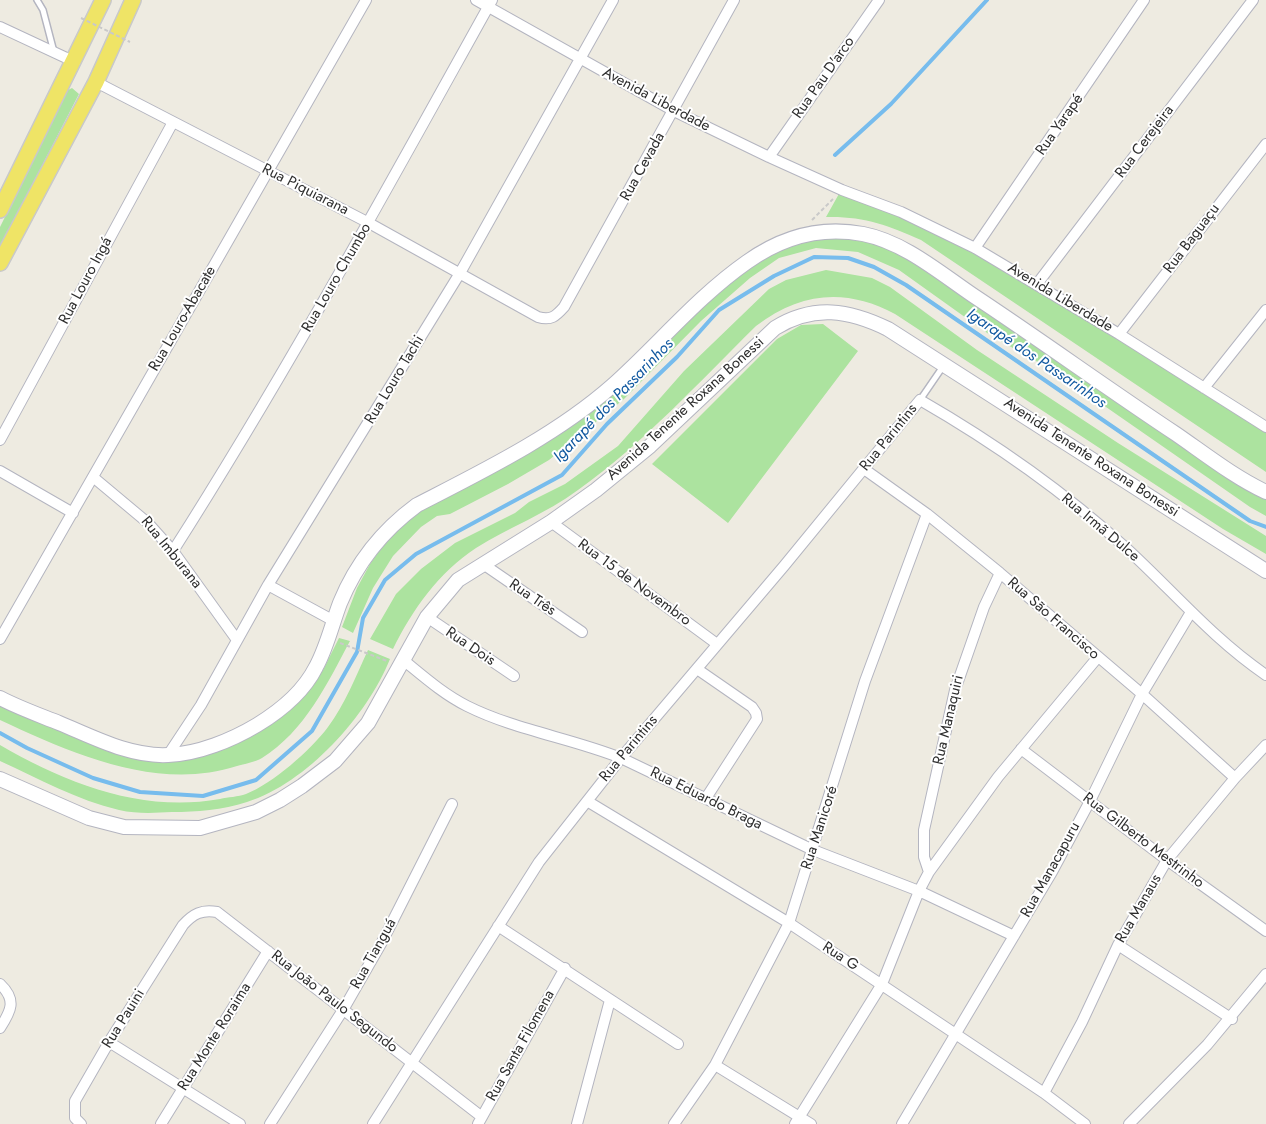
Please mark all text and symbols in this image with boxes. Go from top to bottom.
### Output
street label: Rua Pau D'arco [789,34,859,122]
street label: Avenida Liberdade [599,64,713,136]
street label: Rua Yarapé [1032,91,1088,159]
street label: Rua Cerejeira [1112,102,1178,182]
street label: Rua Cevada [617,130,669,204]
street label: Rua Piquiarana [259,160,351,220]
street label: Rua Baguaçu [1160,201,1224,277]
street label: Rua Louro Chumbo [298,220,376,336]
street label: Rua Louro Ingá [56,234,116,328]
street label: Avenida Liberdade [1004,260,1116,336]
street label: Rua Louro-Abacate [146,263,220,375]
water label: Igarapé dos Passarinhos [962,305,1110,413]
street label: Rua Louro Tachi [362,332,428,428]
street label: Avenida Tenente Roxana Bonessi [604,334,768,484]
water label: Igarapé dos Passarinhos [550,335,678,467]
street label: Avenida Tenente Roxana Bonessi [1000,395,1182,521]
street label: Rua Parintins [856,401,922,475]
street label: Rua Irmã Dulce [1057,490,1143,566]
street label: Rua Imburana [137,513,205,593]
street label: Rua 15 de Novembro [574,536,694,630]
street label: Rua São Francisco [1003,574,1103,664]
street label: Rua Três [505,576,559,620]
street label: Rua Dois [442,624,498,670]
street label: Rua Manaquiri [930,673,968,767]
street label: Rua Parintins [596,712,662,786]
street label: Rua Eduardo Braga [647,764,765,834]
street label: Rua Manicoré [798,784,842,872]
street label: Rua Gilberto Mestrinho [1079,790,1207,892]
street label: Rua Manacapuru [1017,819,1085,921]
street label: Rua Manaus [1112,871,1166,947]
street label: Rua Tianguá [347,916,401,992]
street label: Rua G [818,939,862,975]
street label: Rua João Paulo Segundo [267,947,401,1057]
street label: Rua Monte Roraima [175,980,255,1094]
street label: Rua Pauini [99,986,149,1052]
street label: Rua Santa Filomena [483,987,559,1105]

